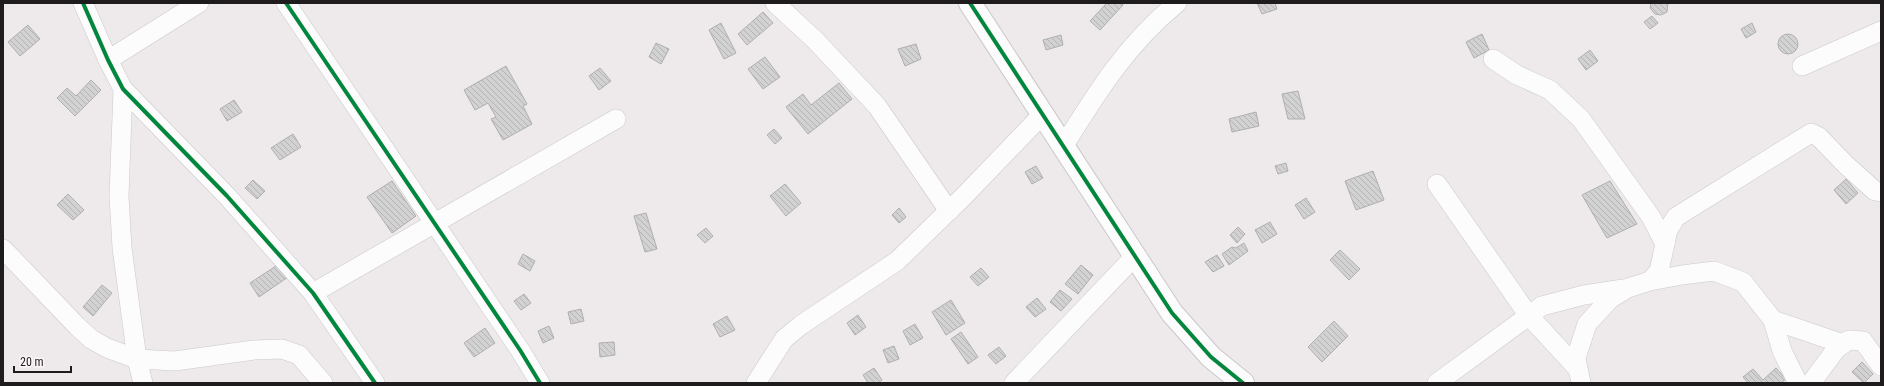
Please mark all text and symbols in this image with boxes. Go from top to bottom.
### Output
scale bar [14,348,71,374]
text: 20 m [20,355,44,369]

